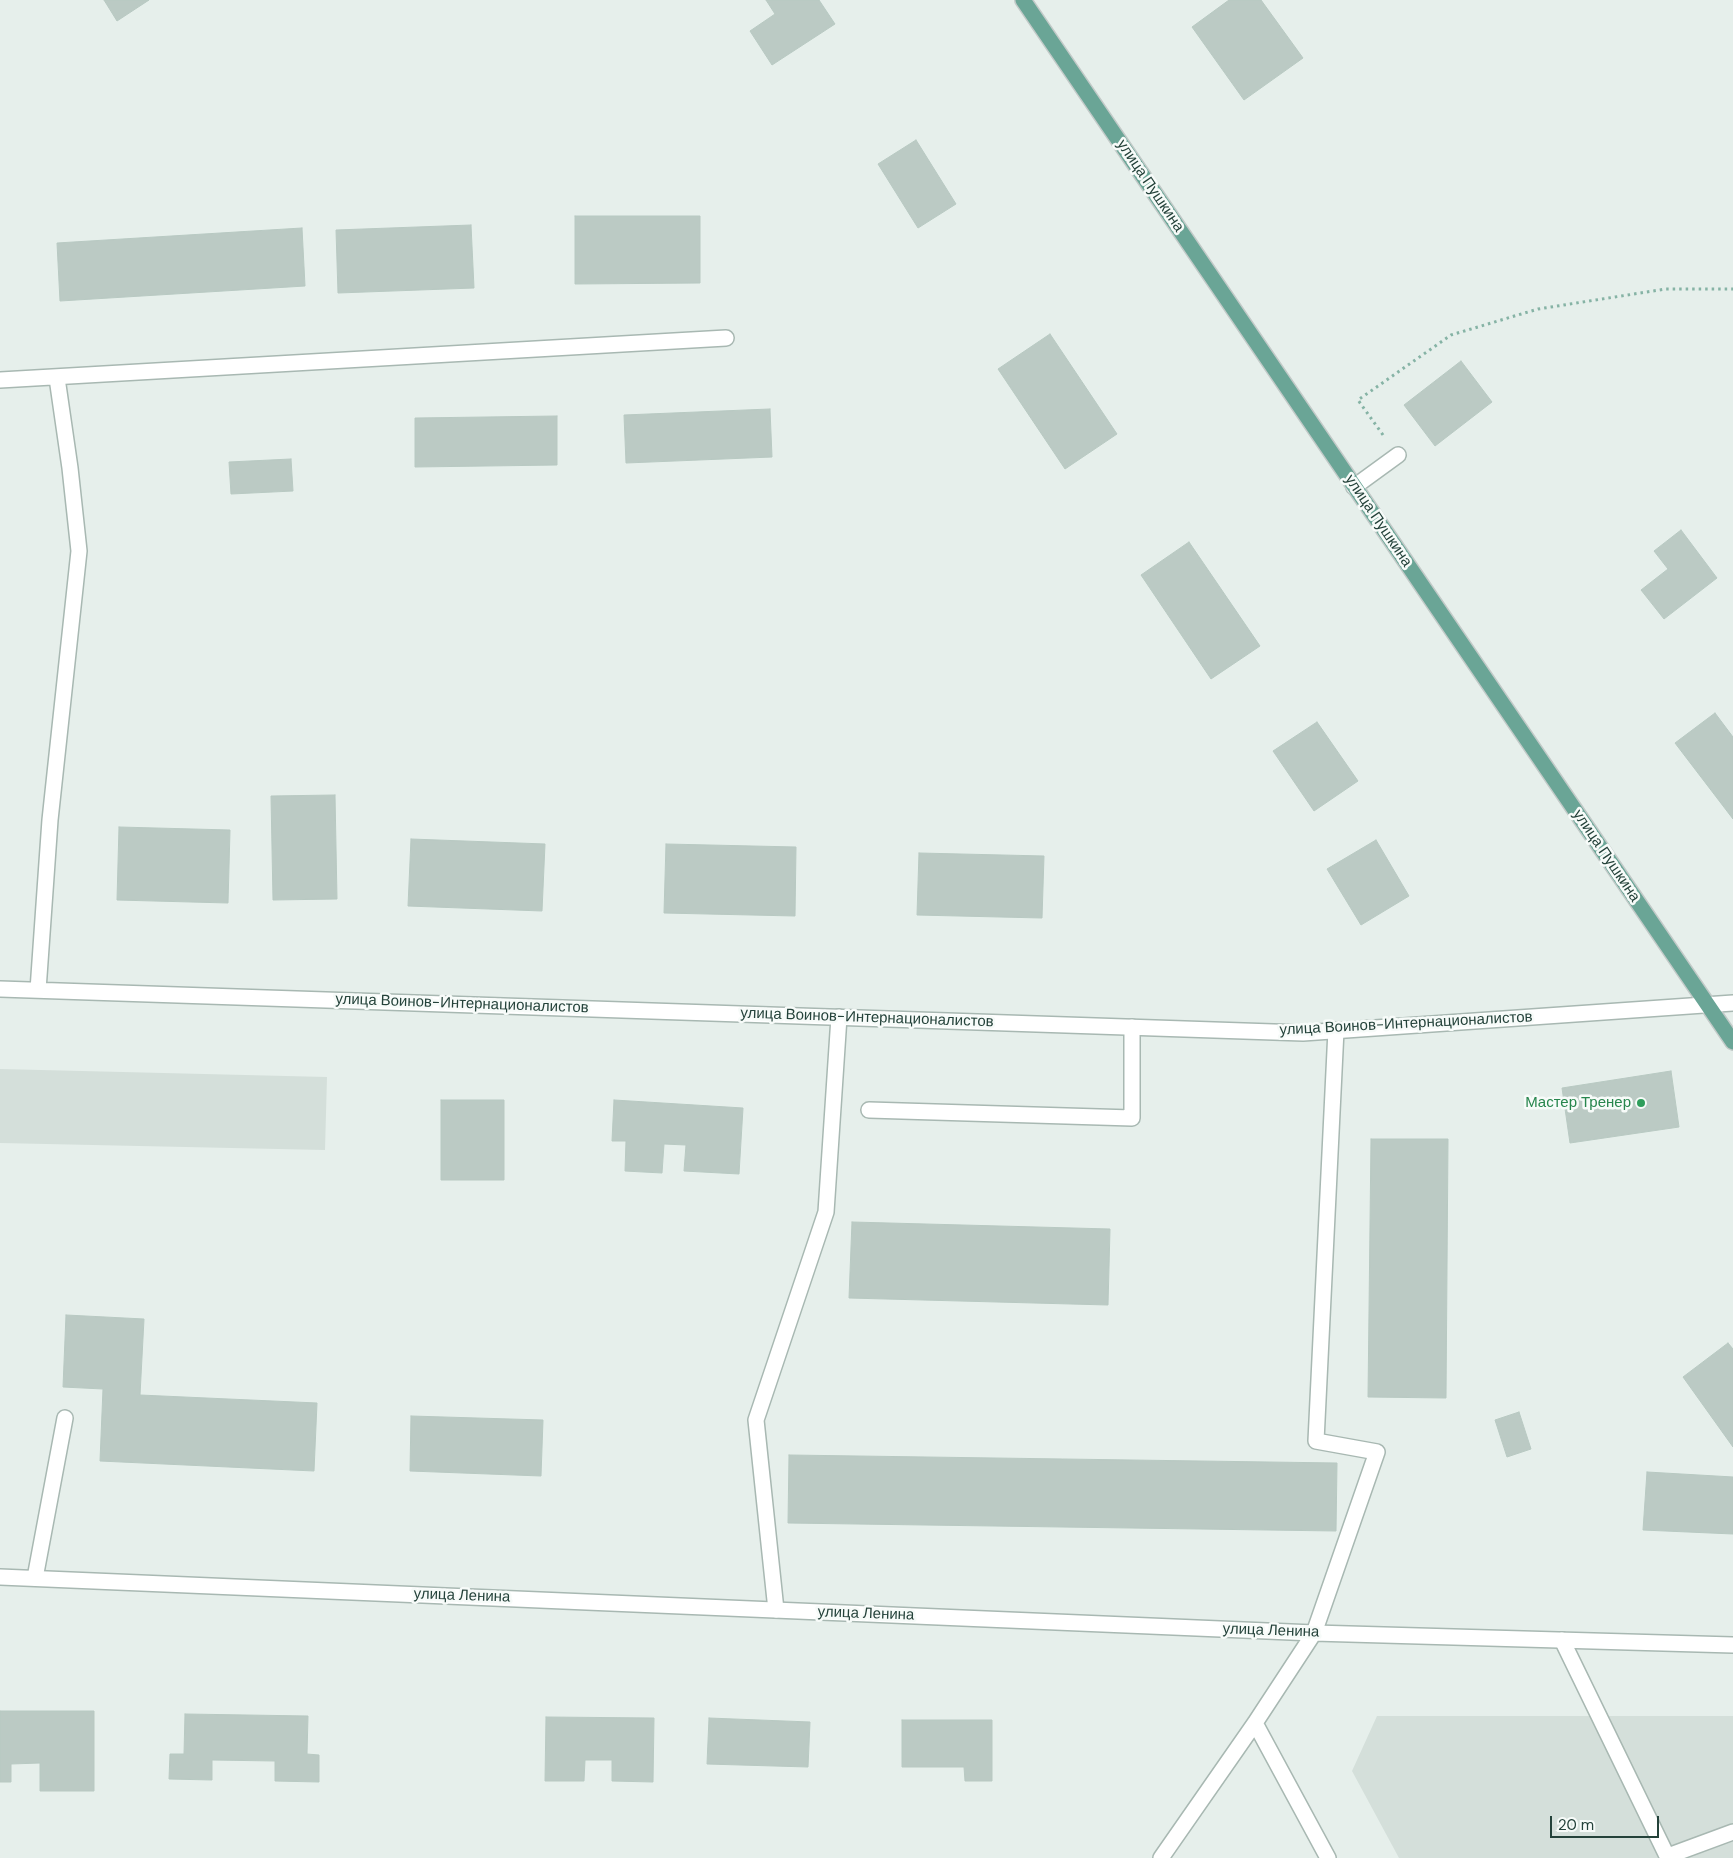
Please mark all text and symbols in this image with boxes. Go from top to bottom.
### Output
street label: улица Пушкина [1113,137,1187,235]
street label: улица Пушкина [1341,472,1415,570]
street label: улица Пушкина [1569,807,1643,905]
street label: улица Воинов-Интернационалистов [335,991,589,1017]
street label: улица Воинов-Интернационалистов [740,1005,994,1031]
street label: улица Воинов-Интернационалистов [1279,1008,1533,1040]
place label: Мастер Тренер [1525,1094,1631,1112]
marker: Мастер Тренер [1635,1097,1647,1109]
street label: улица Ленина [413,1585,511,1607]
street label: улица Ленина [817,1603,915,1625]
street label: улица Ленина [1222,1620,1320,1642]
scale bar [1553,1806,1662,1838]
text: 20 m [1558,1815,1594,1835]

